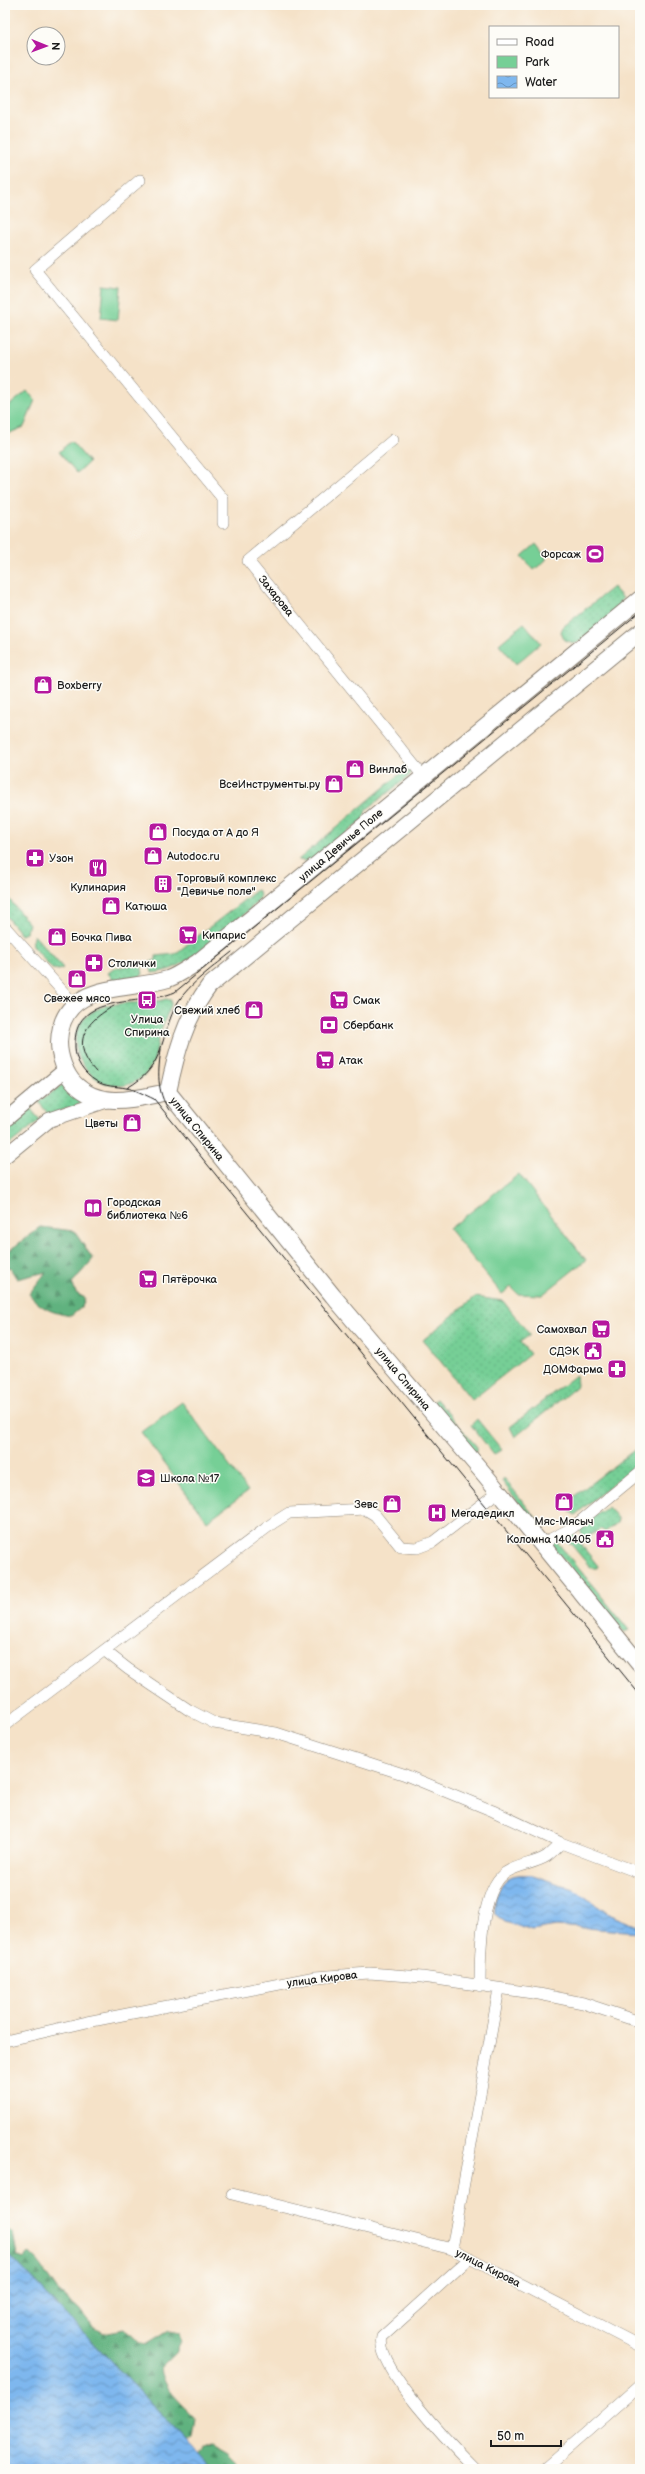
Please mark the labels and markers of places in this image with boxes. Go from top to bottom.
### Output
sports icon: Форсаж [584,543,606,565]
place label: Форсаж [541,548,581,561]
shop icon: Boxberry [32,674,54,696]
place label: Boxberry [57,679,102,692]
shop icon: Винлаб [344,758,366,780]
place label: Винлаб [369,763,407,776]
shop icon: ВсеИнструменты.ру [323,773,345,795]
place label: ВсеИнструменты.ру [219,778,320,791]
shop icon: Посуда от А до Я [147,821,169,843]
place label: Посуда от А до Я [172,826,259,839]
shop icon: Autodoc.ru [142,845,164,867]
pharmacy icon: Узон [24,847,46,869]
place label: Autodoc.ru [167,850,220,863]
place label: Узон [49,852,73,865]
restaurant icon: Кулинария [87,857,109,879]
place label: Торговый комплекс "Девичье поле" [177,872,277,898]
building icon: Торговый комплекс "Девичье поле" [152,873,174,895]
place label: Кулинария [70,881,126,894]
shop icon: Катюша [100,895,122,917]
place label: Катюша [125,900,167,913]
supermarket icon: Кипарис [177,924,199,946]
shop icon: Бочка Пива [46,926,68,948]
place label: Кипарис [202,929,246,942]
place label: Бочка Пива [71,931,132,944]
pharmacy icon: Столички [83,952,105,974]
place label: Столички [108,957,156,970]
shop icon: Свежее мясо [66,968,88,990]
bus stop icon: Улица Спирина [136,989,158,1011]
supermarket icon: Смак [328,989,350,1011]
place label: Свежее мясо [44,992,111,1005]
place label: Смак [353,994,380,1007]
shop icon: Свежий хлеб [243,999,265,1021]
place label: Свежий хлеб [174,1004,240,1017]
place label: Улица Спирина [124,1013,170,1039]
bank icon: Сбербанк [318,1014,340,1036]
place label: Сбербанк [343,1019,394,1032]
supermarket icon: Атак [314,1049,336,1071]
place label: Атак [338,1054,363,1067]
shop icon: Цветы [121,1112,143,1134]
place label: Цветы [85,1117,118,1130]
place label: Городская библиотека №6 [107,1196,188,1222]
library icon: Городская библиотека №6 [82,1197,104,1219]
supermarket icon: Пятёрочка [137,1268,159,1290]
place label: Пятёрочка [162,1273,218,1286]
supermarket icon: Самохвал [590,1318,612,1340]
place label: Самохвал [537,1323,587,1336]
public building icon: СДЭК [582,1340,604,1362]
place label: СДЭК [549,1345,580,1358]
pharmacy icon: ДОМФарма [606,1358,628,1380]
place label: ДОМФарма [543,1363,603,1376]
school or university icon: Школа №17 [135,1467,157,1489]
place label: Школа №17 [160,1472,220,1485]
shop icon: Мяс-Мясыч [553,1491,575,1513]
shop icon: Зевс [381,1493,403,1515]
place label: Зевс [354,1498,379,1511]
hospital icon: Мегадедикл [426,1502,448,1524]
place label: Мегадедикл [451,1507,515,1520]
place label: Мяс-Мясыч [534,1515,594,1528]
public building icon: Коломна 140405 [594,1528,616,1550]
place label: Коломна 140405 [506,1533,591,1546]

